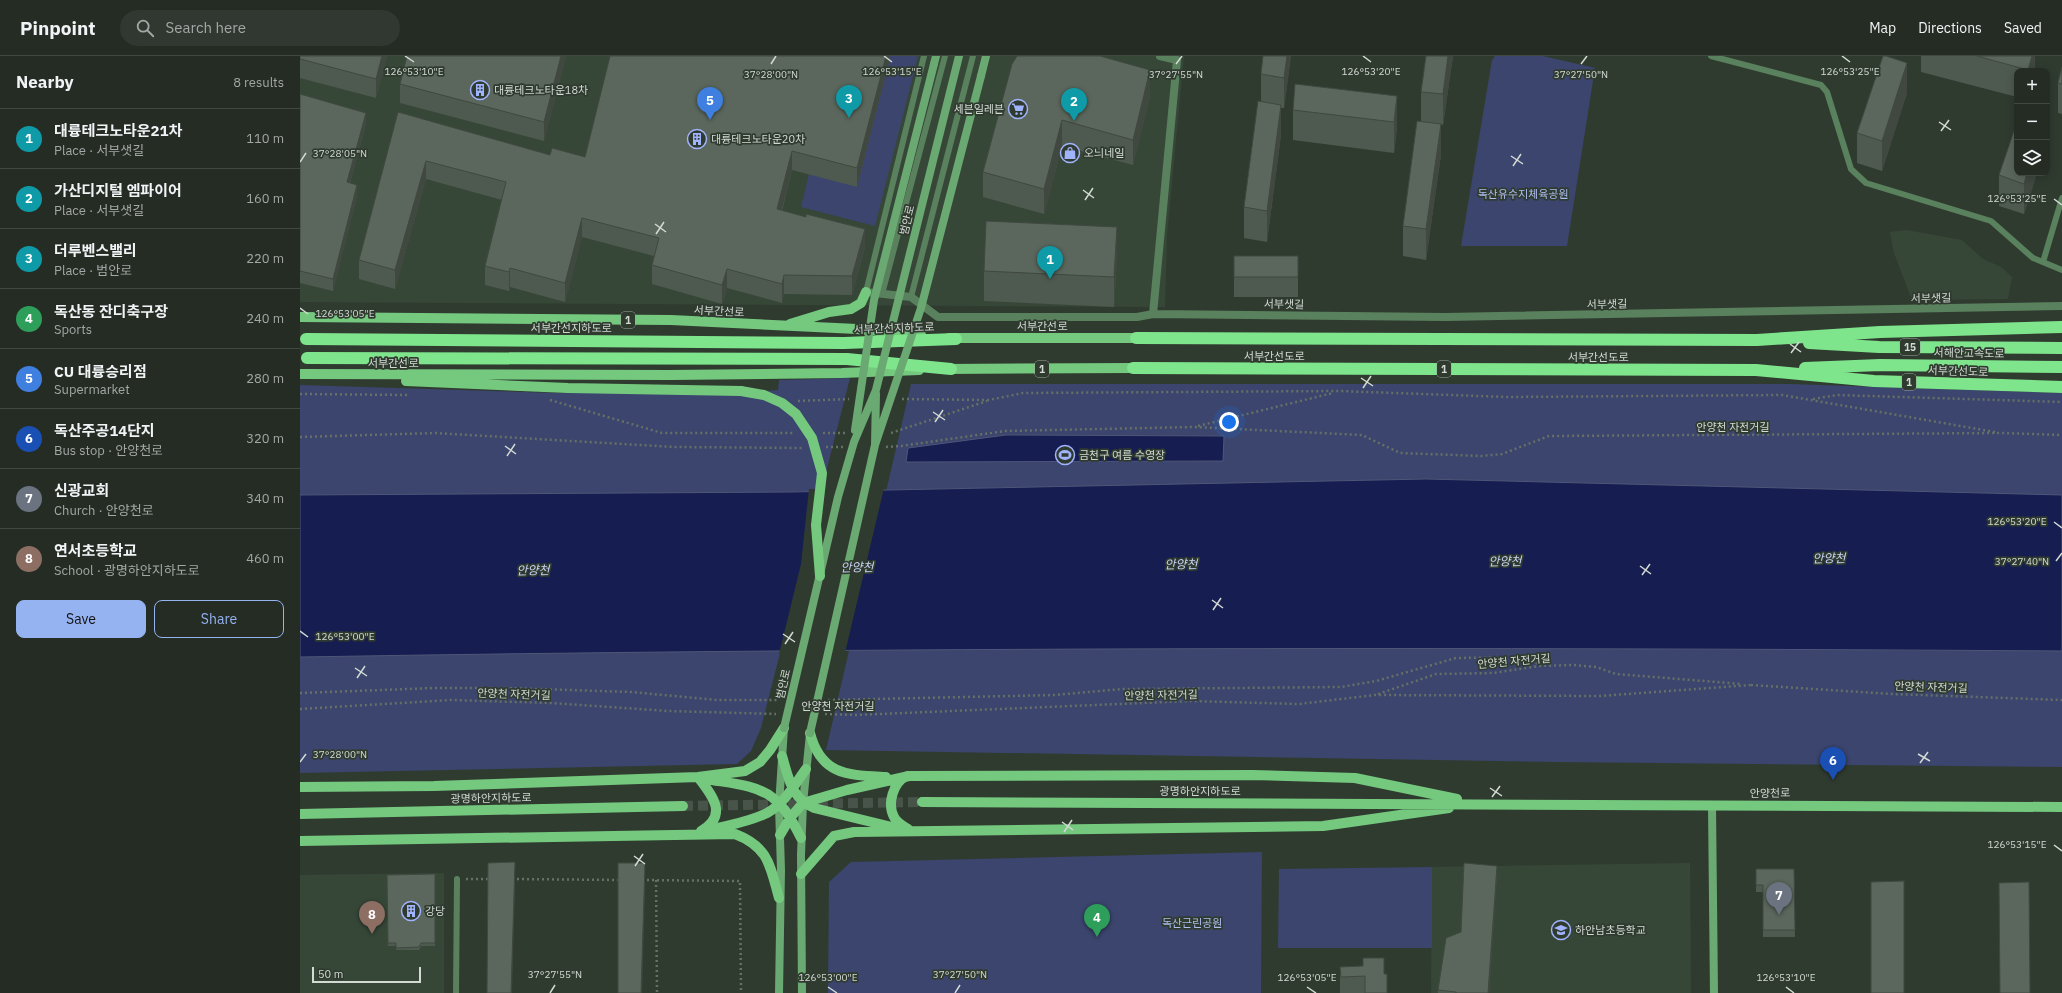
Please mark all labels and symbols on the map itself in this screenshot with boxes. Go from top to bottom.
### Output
text: 126°53'10"E [384,65,444,78]
text: 126°53'15"E [862,65,922,78]
text: 126°53'20"E [1341,65,1401,78]
text: 126°53'25"E [1820,65,1880,78]
text: 37°28'00"N [744,68,798,81]
text: 37°27'55"N [1149,68,1203,81]
text: 37°27'50"N [1554,68,1608,81]
building icon: 대륭테크노타운18차 [469,79,491,101]
place label: 대륭테크노타운18차 [494,83,588,97]
pin: 3 [836,85,862,118]
pin: 5 [697,87,723,120]
pin: 2 [1061,88,1087,121]
supermarket icon: 세븐일레븐 [1007,98,1029,120]
place label: 세븐일레븐 [953,102,1004,116]
building icon: 대륭테크노타운20차 [686,128,708,150]
place label: 대륭테크노타운20차 [711,132,805,146]
shop icon: 오늬네일 [1059,142,1081,164]
place label: 오늬네일 [1084,146,1124,160]
text: 37°28'05"N [313,147,367,160]
park label: 독산유수지체육공원 [1477,187,1569,201]
text: 126°53'25"E [1987,192,2047,205]
street label: 범안로 [897,204,917,236]
pin: 1 [1037,246,1063,279]
street label: 서부샛길 [1911,291,1951,305]
street label: 서부샛길 [1264,297,1304,311]
street label: 서부샛길 [1587,297,1627,311]
street label: 서부간선로 [693,303,745,319]
text: 126°53'05"E [315,307,375,320]
road number: 1 [621,312,635,328]
street label: 서부간선로 [1017,319,1067,333]
street label: 서부간선지하도로 [853,320,935,336]
street label: 서부간선지하도로 [531,321,611,335]
road number: 15 [1900,339,1920,355]
street label: 서해안고속도로 [1933,345,2005,361]
street label: 서부간선도로 [1244,349,1304,363]
street label: 서부간선도로 [1568,350,1628,364]
street label: 서부간선로 [368,356,418,370]
road number: 1 [1035,361,1049,377]
road number: 1 [1437,361,1451,377]
street label: 서부간선도로 [1927,363,1989,379]
road number: 1 [1902,374,1916,390]
your location [1219,412,1239,432]
street label: 안양천 자전거길 [1696,420,1770,434]
sports icon: 금천구 여름 수영장 [1054,444,1076,466]
place label: 금천구 여름 수영장 [1079,448,1165,462]
text: 126°53'20"E [1987,515,2047,528]
water label: 안양천 [1812,550,1848,566]
water label: 안양천 [1488,553,1524,569]
text: 37°27'40"N [1995,555,2049,568]
water label: 안양천 [1164,556,1200,572]
water label: 안양천 [840,559,876,575]
water label: 안양천 [516,562,552,578]
text: 126°53'00"E [315,630,375,643]
street label: 안양천 자전거길 [1477,651,1551,671]
street label: 범안로 [773,668,793,700]
street label: 안양천 자전거길 [1894,679,1968,695]
street label: 안양천 자전거길 [477,686,551,702]
street label: 안양천 자전거길 [1124,687,1198,703]
street label: 안양천 자전거길 [801,699,875,713]
pin: 6 [1820,747,1846,780]
text: 37°28'00"N [313,748,367,761]
street label: 광명하안지하도로 [1160,784,1240,798]
street label: 안양천로 [1750,786,1790,800]
street label: 광명하안지하도로 [450,790,532,806]
text: 126°53'15"E [1987,838,2047,851]
pin: 7 [1766,882,1792,915]
building icon: 강당 [400,900,422,922]
pin: 8 [359,901,385,934]
place label: 강당 [425,904,445,918]
pin: 4 [1084,904,1110,937]
park label: 독산근린공원 [1162,916,1222,930]
school or university icon: 하안남초등학교 [1550,919,1572,941]
place label: 하안남초등학교 [1575,923,1646,937]
scale bar [312,965,421,984]
text: 37°27'55"N [528,968,582,981]
text: 37°27'50"N [933,968,987,981]
text: 126°53'00"E [798,971,858,984]
text: 126°53'05"E [1277,971,1337,984]
text: 126°53'10"E [1756,971,1816,984]

